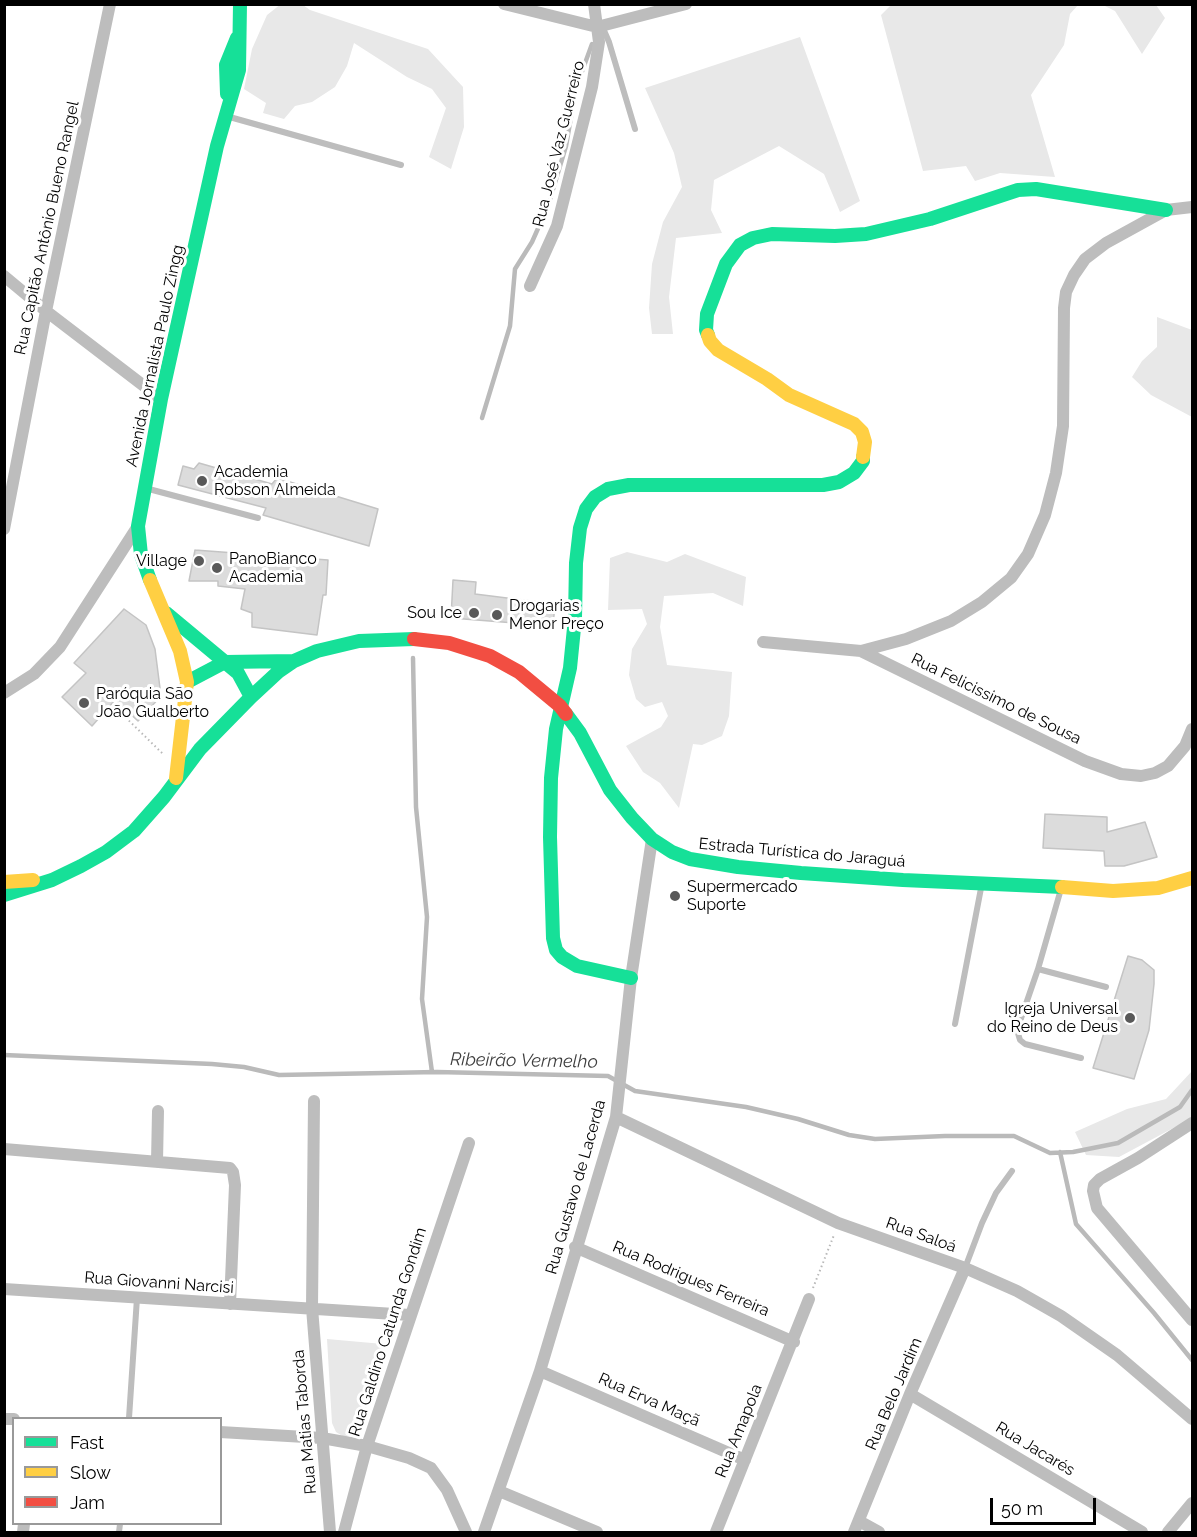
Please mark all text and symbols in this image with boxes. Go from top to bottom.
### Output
street label: Rua José Vaz Guerreiro [529,59,589,229]
street label: Rua Capitão Antônio Bueno Rangel [11,99,83,357]
street label: Avenida Jornalista Paulo Zingg [122,243,188,469]
place label: Academia Robson Almeida [214,462,336,500]
marker: Academia Robson Almeida [195,474,209,488]
place label: PanoBianco Academia [229,549,317,587]
place label: Village [136,551,187,571]
marker: Village [192,554,206,568]
marker: PanoBianco Academia [210,561,224,575]
place label: Drogarias Menor Preço [509,596,604,634]
place label: Sou Ice [407,603,462,623]
marker: Sou Ice [467,606,481,620]
marker: Drogarias Menor Preço [490,608,504,622]
street label: Rua Felicissimo de Sousa [908,649,1084,749]
place label: Paróquia São João Gualberto [96,684,209,722]
marker: Paróquia São João Gualberto [77,696,91,710]
street label: Estrada Turística do Jaraguá [698,834,906,872]
place label: Supermercado Suporte [687,877,798,915]
marker: Supermercado Suporte [668,889,682,903]
place label: Igreja Universal do Reino de Deus [987,999,1118,1037]
marker: Igreja Universal do Reino de Deus [1123,1011,1137,1025]
water label: Ribeirão Vermelho [450,1049,598,1073]
street label: Rua Gustavo de Lacerda [542,1098,610,1276]
street label: Rua Saloá [883,1213,959,1257]
street label: Rua Galdino Catunda Gondim [345,1225,431,1439]
street label: Rua Rodrigues Ferreira [610,1237,772,1321]
street label: Rua Giovanni Narcisi [84,1268,234,1298]
street label: Rua Belo Jardim [862,1335,926,1453]
street label: Rua Matias Taborda [289,1349,321,1495]
street label: Rua Erva Maçã [595,1369,703,1431]
street label: Rua Amapola [711,1381,767,1481]
legend [12,1417,222,1525]
street label: Rua Jacarés [992,1418,1078,1480]
text: Fast [70,1432,104,1453]
text: Slow [70,1462,111,1483]
scale bar [993,1486,1100,1524]
text: Jam [70,1492,105,1513]
text: 50 m [1001,1498,1043,1519]

